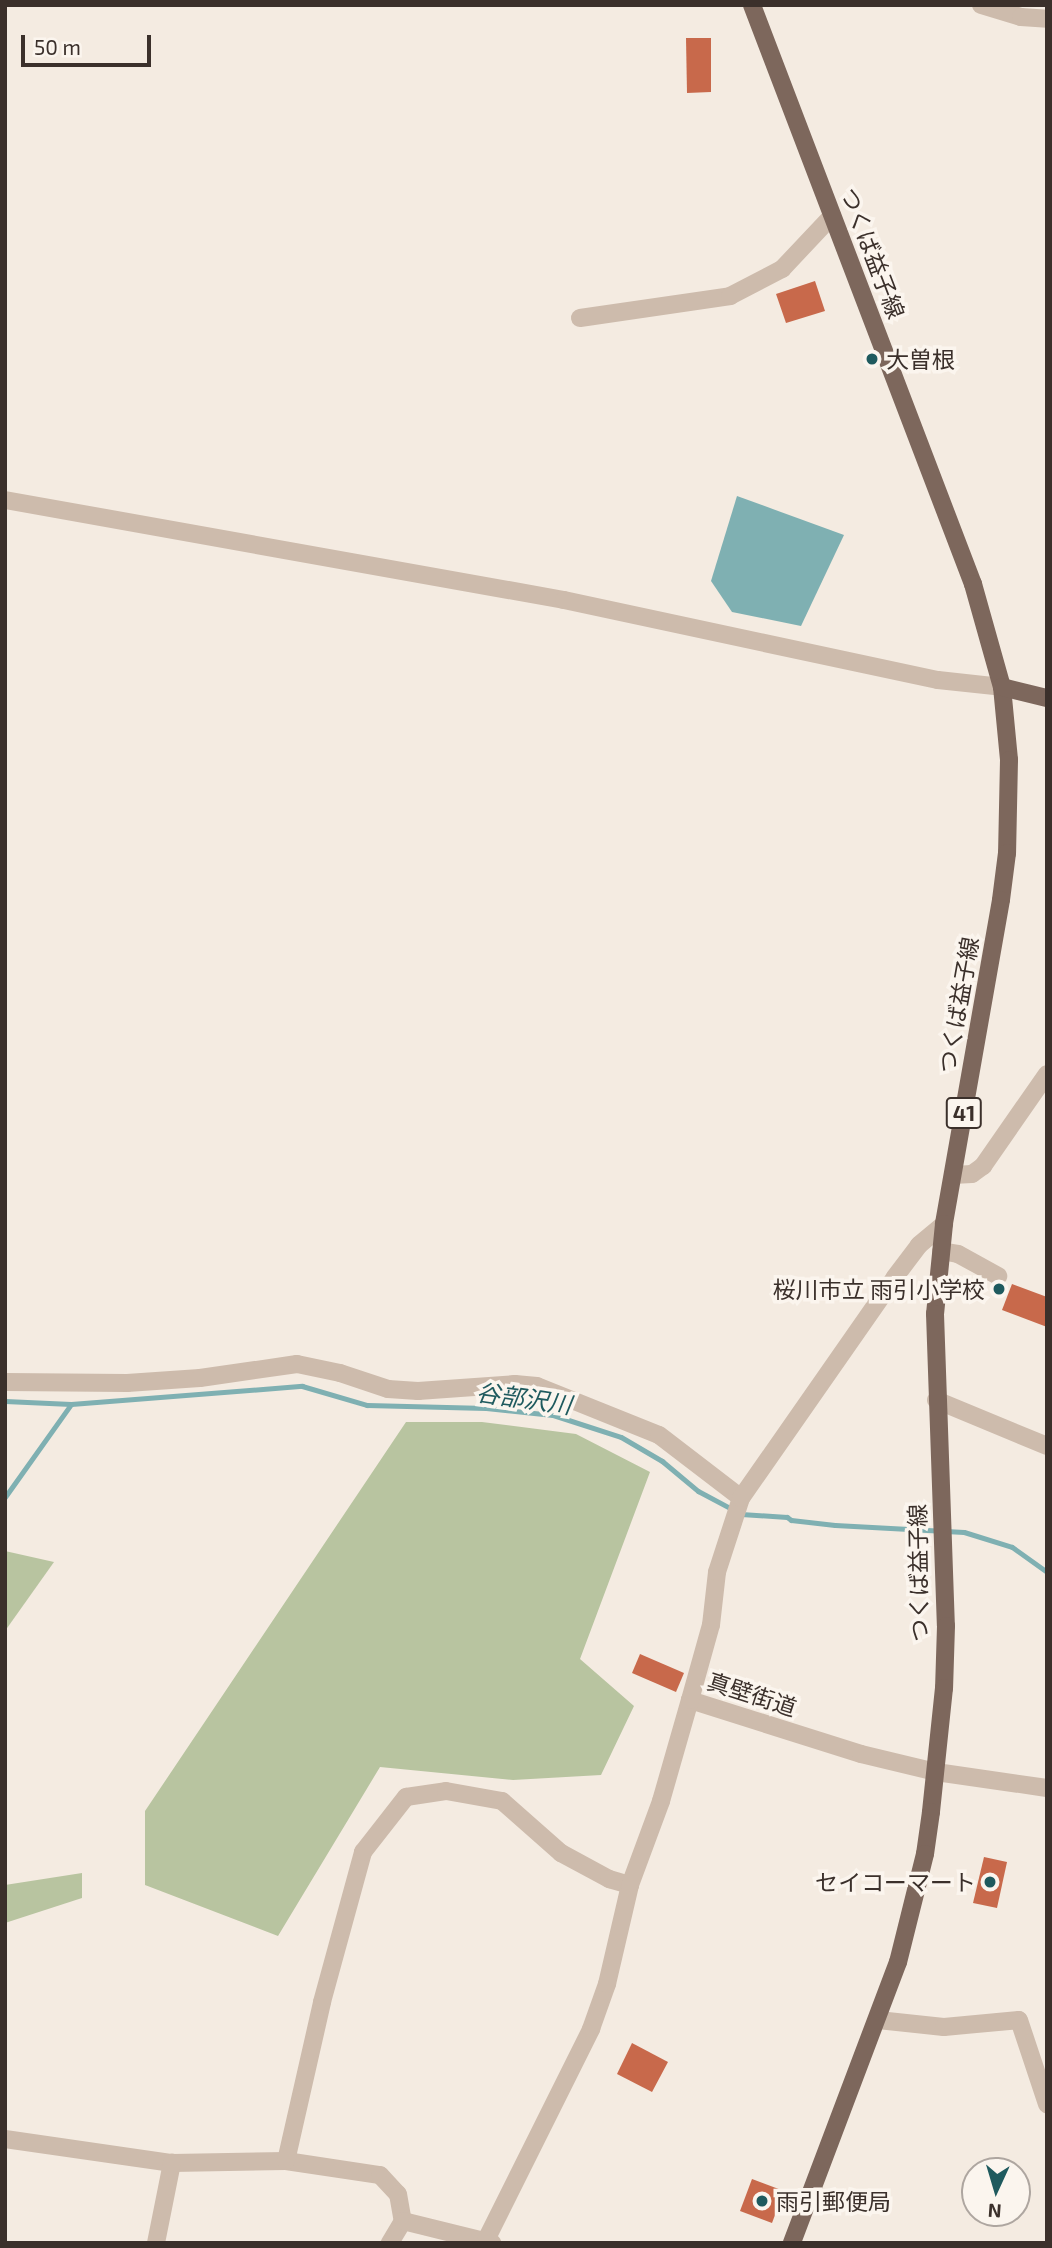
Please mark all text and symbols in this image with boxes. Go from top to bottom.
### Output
scale bar [24,21,154,65]
text: 50 m [34,34,81,59]
street label: つくば益子線 [835,184,911,322]
place label: 大曽根 [886,345,955,373]
marker: 大曽根 [864,351,880,367]
street label: つくば益子線 [932,935,984,1075]
road number: 41 [945,1096,983,1130]
place label: 桜川市立 雨引小学校 [773,1275,985,1303]
marker: 桜川市立 雨引小学校 [991,1281,1007,1297]
water label: 谷部沢川 [474,1377,574,1419]
street label: つくば益子線 [903,1504,933,1642]
street label: 真壁街道 [704,1667,800,1721]
place label: セイコーマート [815,1868,976,1896]
marker: セイコーマート [982,1874,998,1890]
north arrow [961,2157,1031,2227]
place label: 雨引郵便局 [776,2187,891,2215]
marker: 雨引郵便局 [754,2193,770,2209]
text: N [987,2200,1002,2223]

